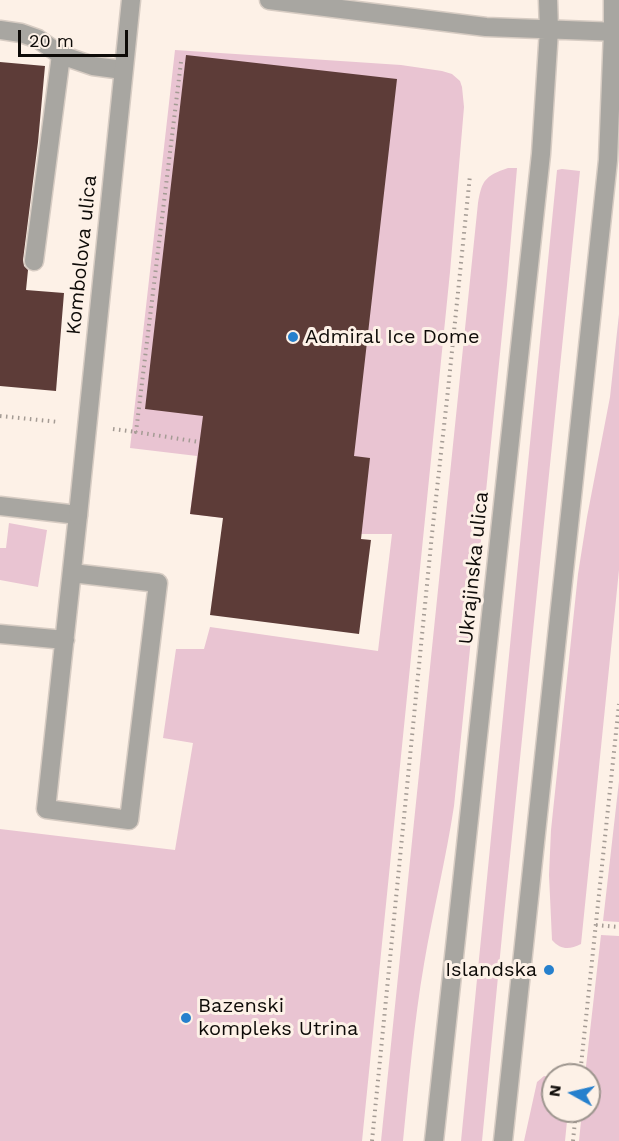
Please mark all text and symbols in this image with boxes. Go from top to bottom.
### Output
scale bar [21,18,130,56]
text: 20 m [29,30,74,51]
street label: Kombolova ulica [62,174,102,336]
place label: Admiral Ice Dome [305,325,479,349]
marker: Admiral Ice Dome [286,330,300,344]
street label: Ukrajinska ulica [454,490,494,646]
place label: Islandska [445,958,537,982]
marker: Islandska [542,963,556,977]
place label: Bazenski kompleks Utrina [198,994,358,1041]
marker: Bazenski kompleks Utrina [179,1011,193,1025]
north arrow [541,1063,601,1123]
text: N [544,1084,565,1098]

